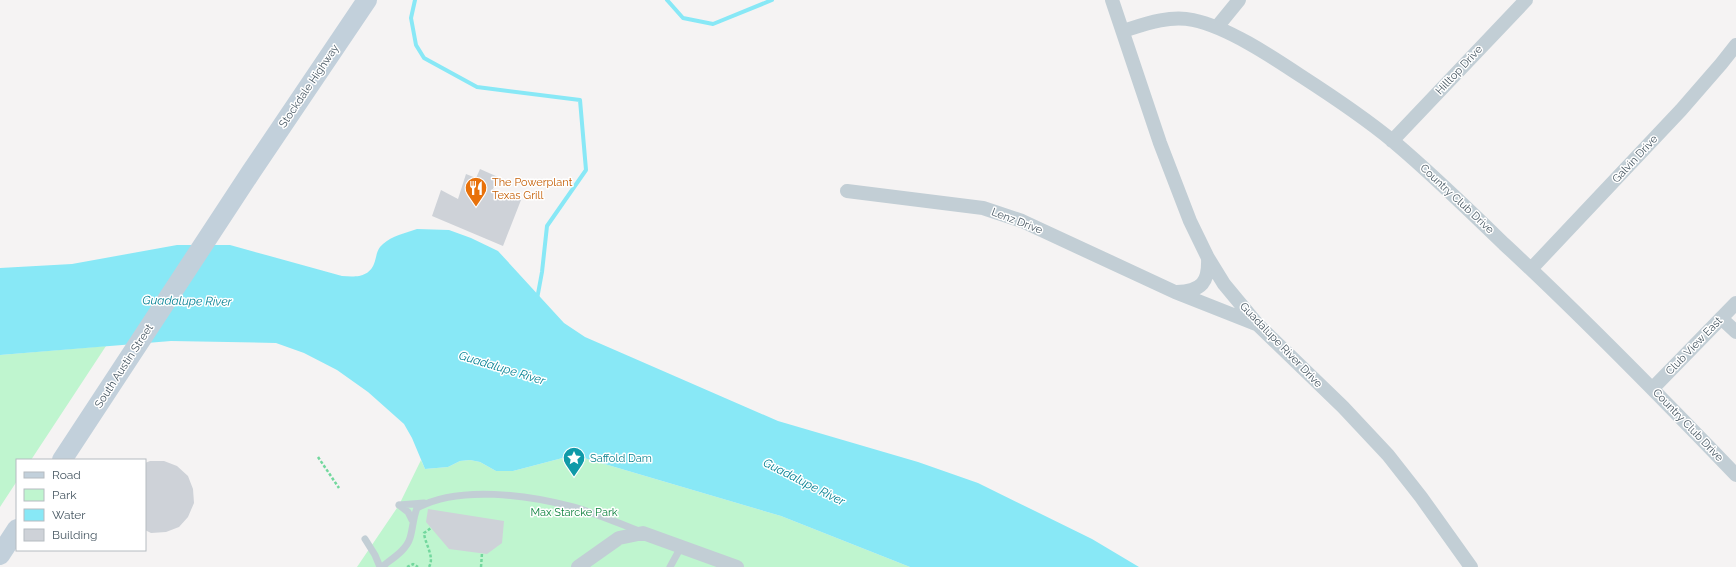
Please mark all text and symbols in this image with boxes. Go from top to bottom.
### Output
street label: Stockdale Highway [276,42,342,130]
street label: Hilltop Drive [1433,42,1485,97]
street label: Galvin Drive [1610,132,1661,186]
street label: Country Club Drive [1417,162,1497,237]
restaurant icon: The Powerplant Texas Grill [463,175,489,208]
place label: The Powerplant Texas Grill [492,176,573,202]
street label: Lenz Drive [990,205,1045,237]
water label: Guadalupe River [142,293,233,309]
street label: Guadalupe River Drive [1237,300,1325,391]
street label: Club View East [1663,314,1725,378]
street label: South Austin Street [92,321,156,410]
water label: Guadalupe River [457,348,548,388]
street label: Country Club Drive [1650,386,1726,464]
place icon: Saffold Dam [561,445,587,478]
place label: Saffold Dam [590,452,652,465]
water label: Guadalupe River [761,455,848,509]
legend [16,459,146,551]
text: Road [52,468,81,482]
text: Park [52,488,77,502]
park label: Max Starcke Park [530,506,618,519]
text: Water [52,508,86,522]
text: Building [52,528,98,542]

